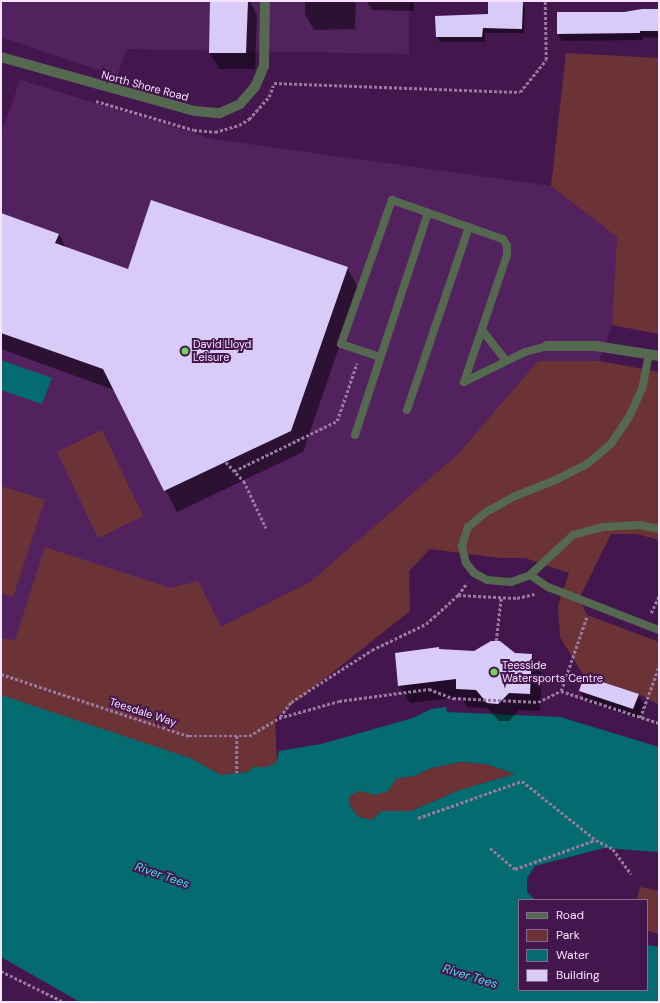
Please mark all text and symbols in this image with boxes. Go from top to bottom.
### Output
street label: North Shore Road [100,68,190,104]
place label: David Lloyd Leisure [193,338,251,364]
marker: David Lloyd Leisure [180,346,190,356]
place label: Teesside Watersports Centre [502,659,603,685]
marker: Teesside Watersports Centre [489,667,499,677]
street label: Teesdale Way [108,695,178,729]
water label: River Tees [133,860,191,892]
legend [518,899,648,991]
text: Road [556,907,584,923]
text: Park [556,927,580,943]
text: Water [556,947,589,963]
water label: River Tees [441,962,499,992]
text: Building [556,967,600,983]

